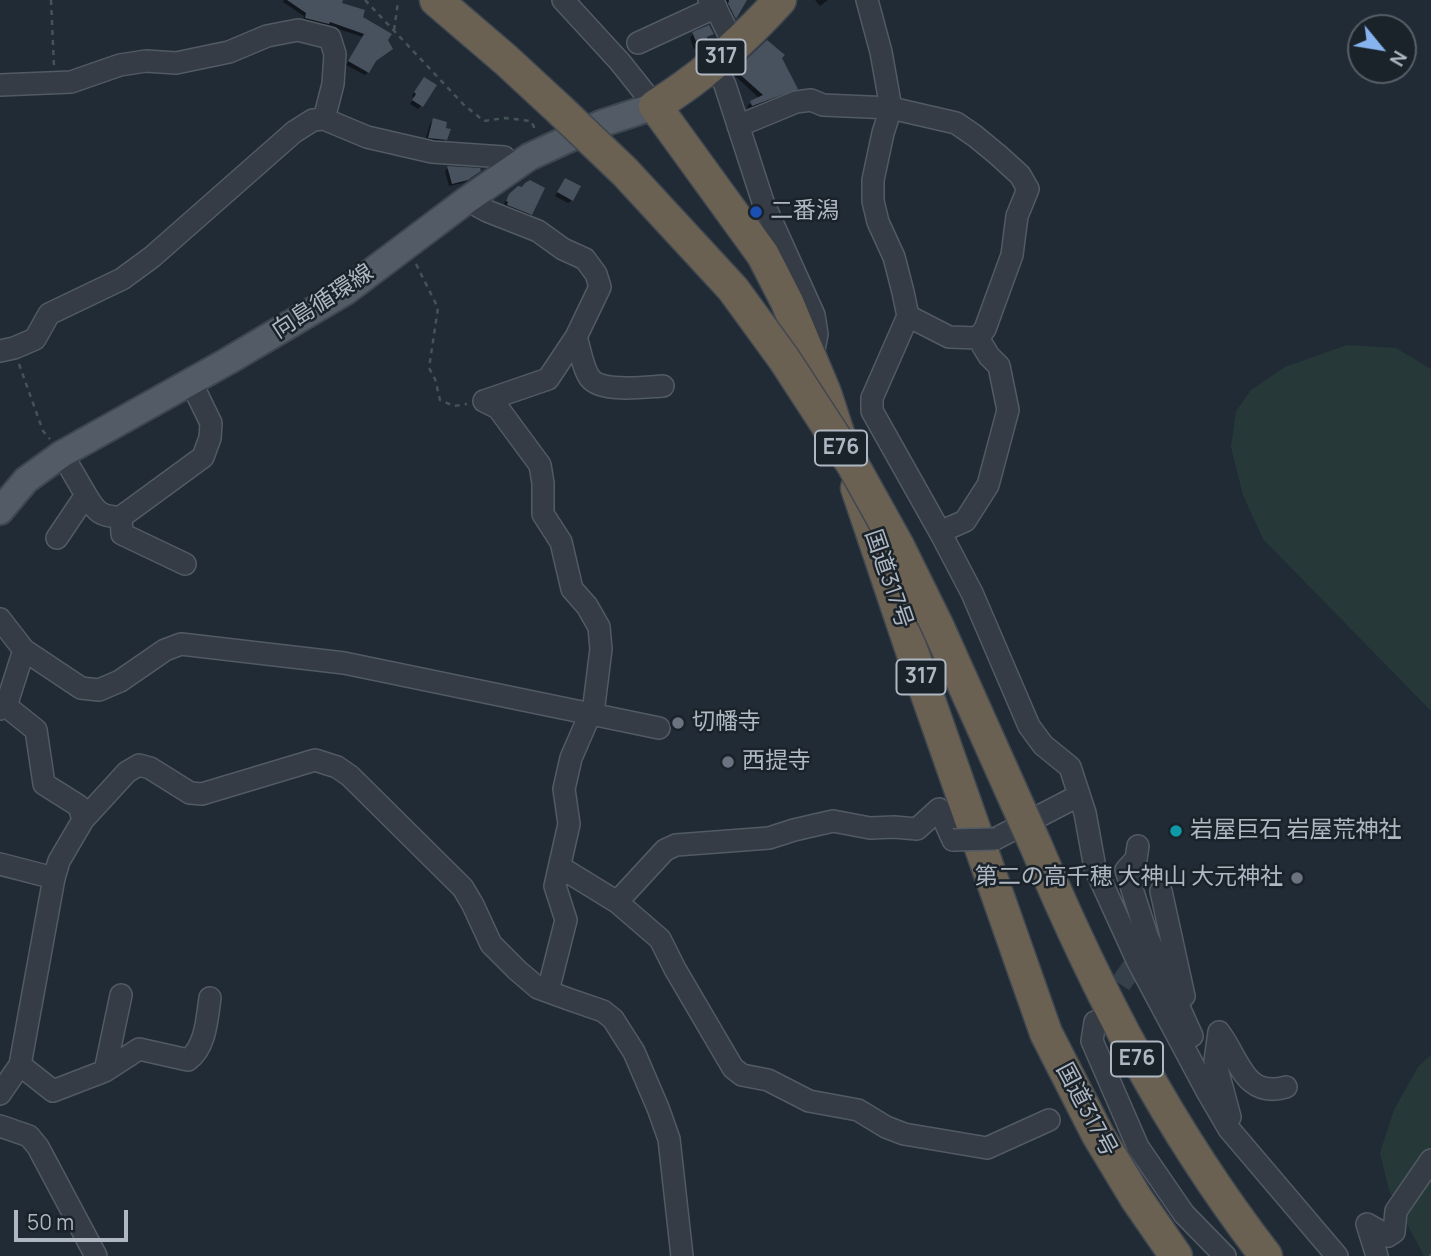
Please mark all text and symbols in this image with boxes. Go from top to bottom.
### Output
north arrow [1347,14,1417,84]
road number: 317 [696,40,746,74]
text: N [1384,46,1413,71]
place label: 二番潟 [770,198,839,226]
marker: 二番潟 [748,204,764,220]
street label: 向島循環線 [267,259,379,345]
road number: E76 [815,430,867,466]
street label: 国道317号 [858,526,918,632]
road number: 317 [897,660,946,694]
place label: 切幡寺 [692,709,761,737]
marker: 切幡寺 [670,715,686,731]
place label: 西提寺 [742,748,811,776]
marker: 西提寺 [720,754,736,770]
place label: 岩屋巨石 岩屋荒神社 [1190,817,1402,845]
marker: 岩屋巨石 岩屋荒神社 [1168,823,1184,839]
place label: 第二の高千穂 大神山 大元神社 [975,864,1283,892]
marker: 第二の高千穂 大神山 大元神社 [1289,870,1305,886]
road number: E76 [1111,1042,1163,1076]
street label: 国道317号 [1050,1058,1122,1162]
scale bar [18,1196,131,1240]
text: 50 m [27,1208,74,1236]

